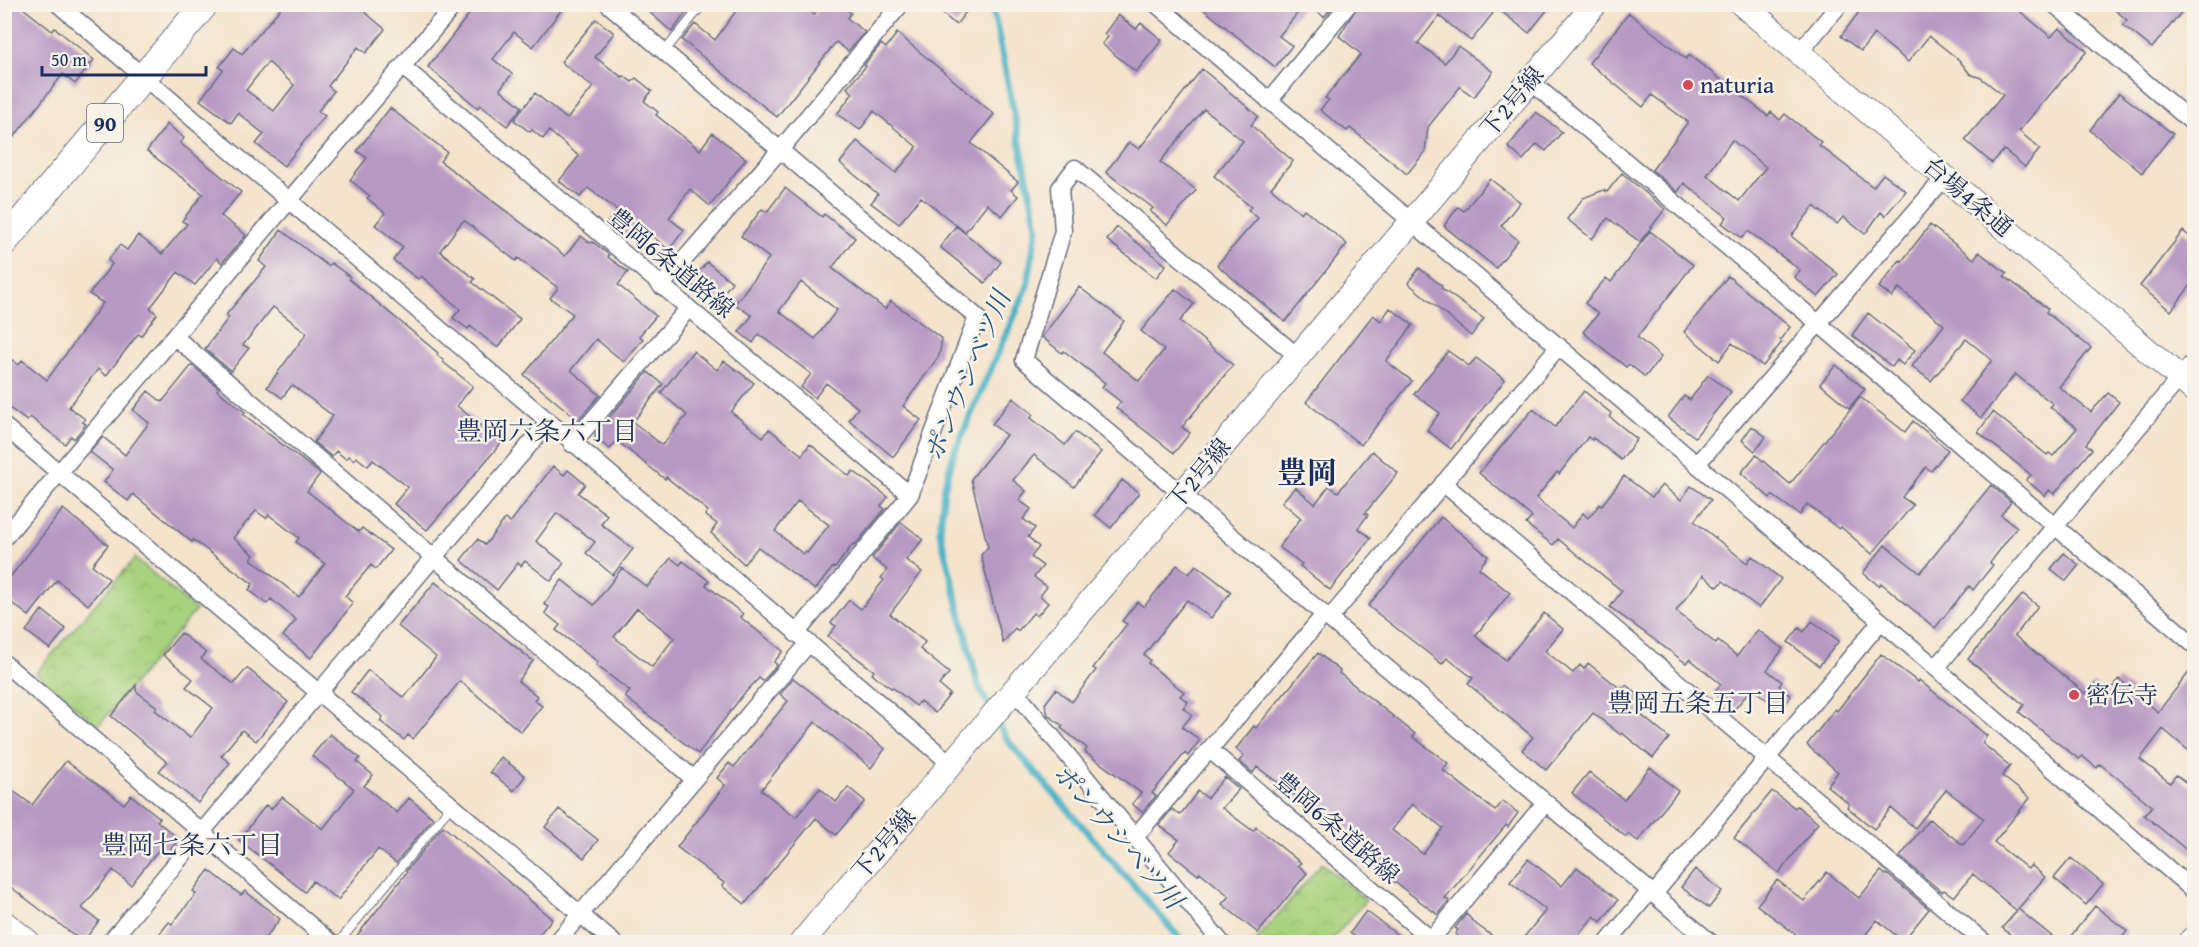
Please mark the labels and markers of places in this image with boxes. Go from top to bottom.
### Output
place label: naturia [1700,67,1775,102]
marker: naturia [1681,78,1695,92]
place label: 密伝寺 [2086,677,2158,712]
marker: 密伝寺 [2067,688,2081,702]

